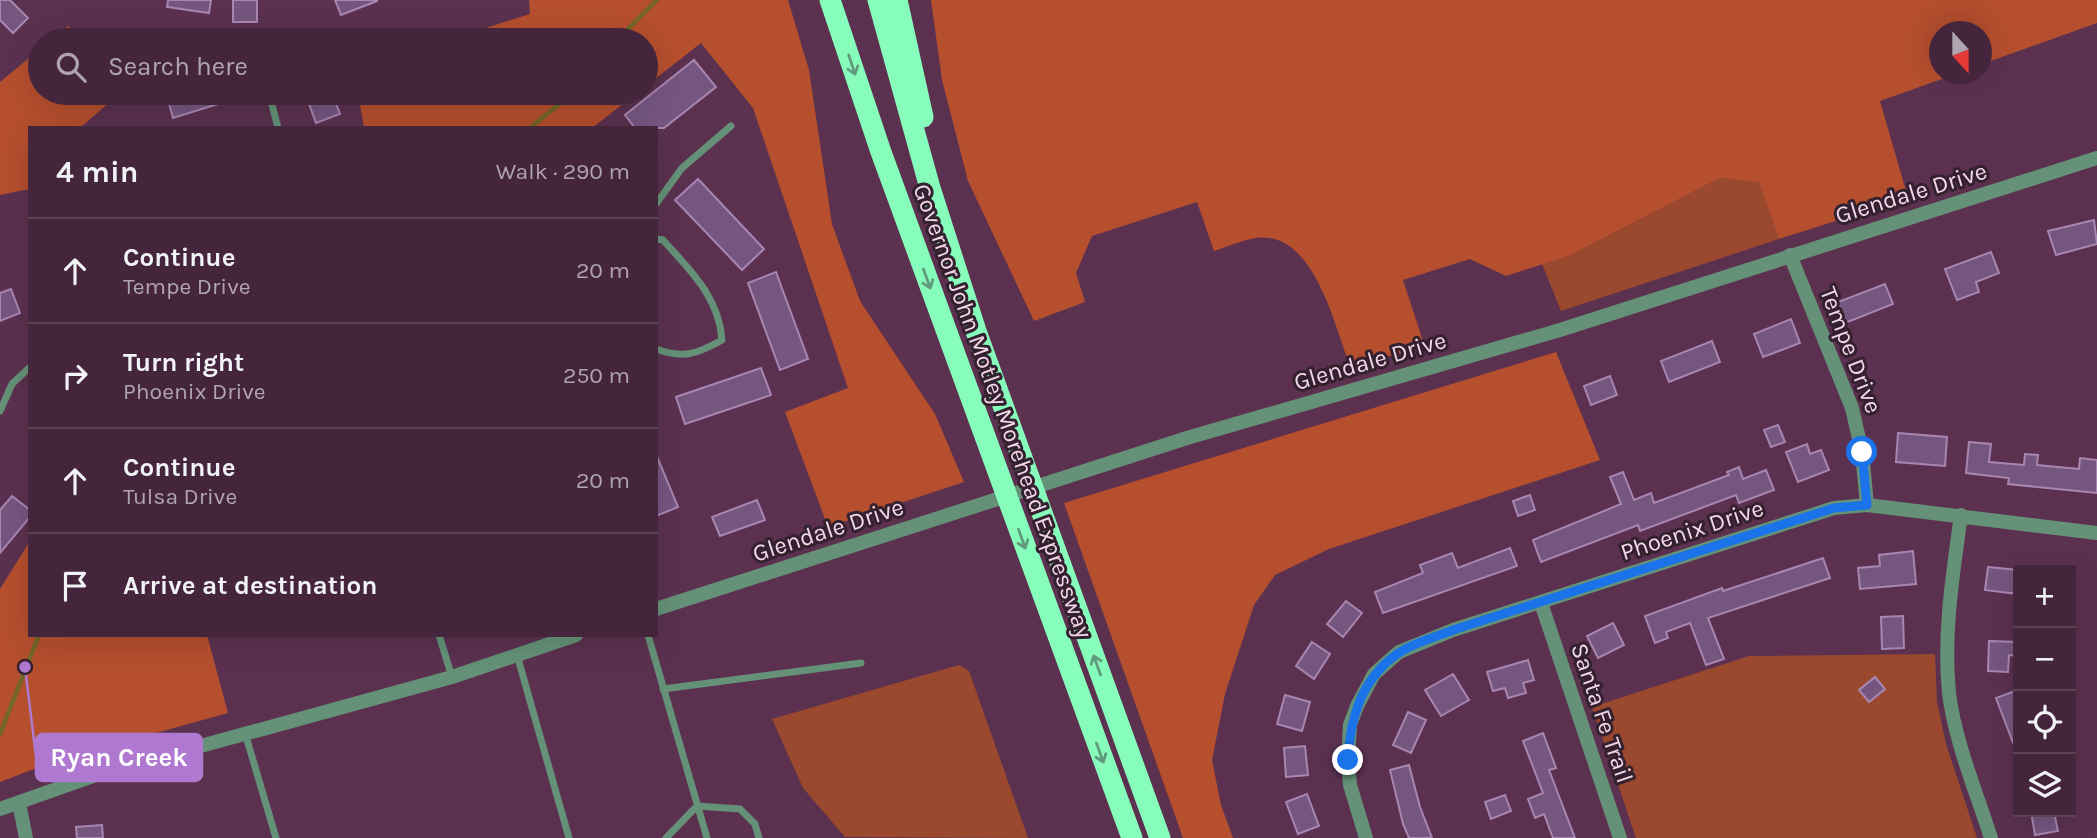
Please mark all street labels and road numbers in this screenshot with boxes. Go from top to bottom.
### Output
street label: Glendale Drive [1832,157,1990,229]
street label: Governor John Motley Morehead Expressway [907,180,1099,642]
street label: Tempe Drive [1814,283,1888,417]
street label: Glendale Drive [1291,326,1449,396]
street label: Glendale Drive [749,492,907,568]
street label: Phoenix Drive [1617,494,1767,566]
street label: Santa Fe Trail [1565,639,1639,787]

